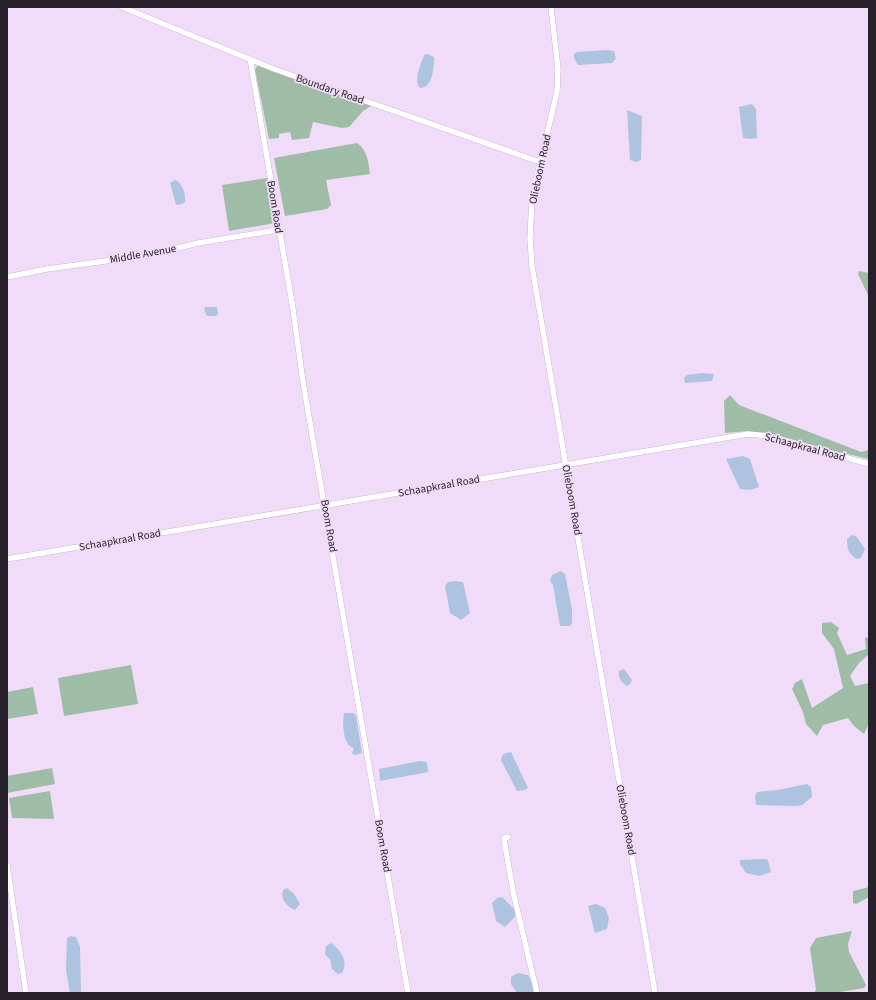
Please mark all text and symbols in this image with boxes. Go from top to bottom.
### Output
street label: Boundary Road [294,70,366,108]
street label: Olieboom Road [525,133,555,205]
street label: Boom Road [263,179,287,235]
street label: Middle Avenue [109,241,178,267]
street label: Schaapkraal Road [763,429,847,465]
street label: Olieboom Road [558,464,586,536]
street label: Schaapkraal Road [397,471,481,501]
street label: Boom Road [317,498,341,554]
street label: Schaapkraal Road [78,525,162,555]
street label: Olieboom Road [612,784,640,856]
street label: Boom Road [371,818,395,874]

